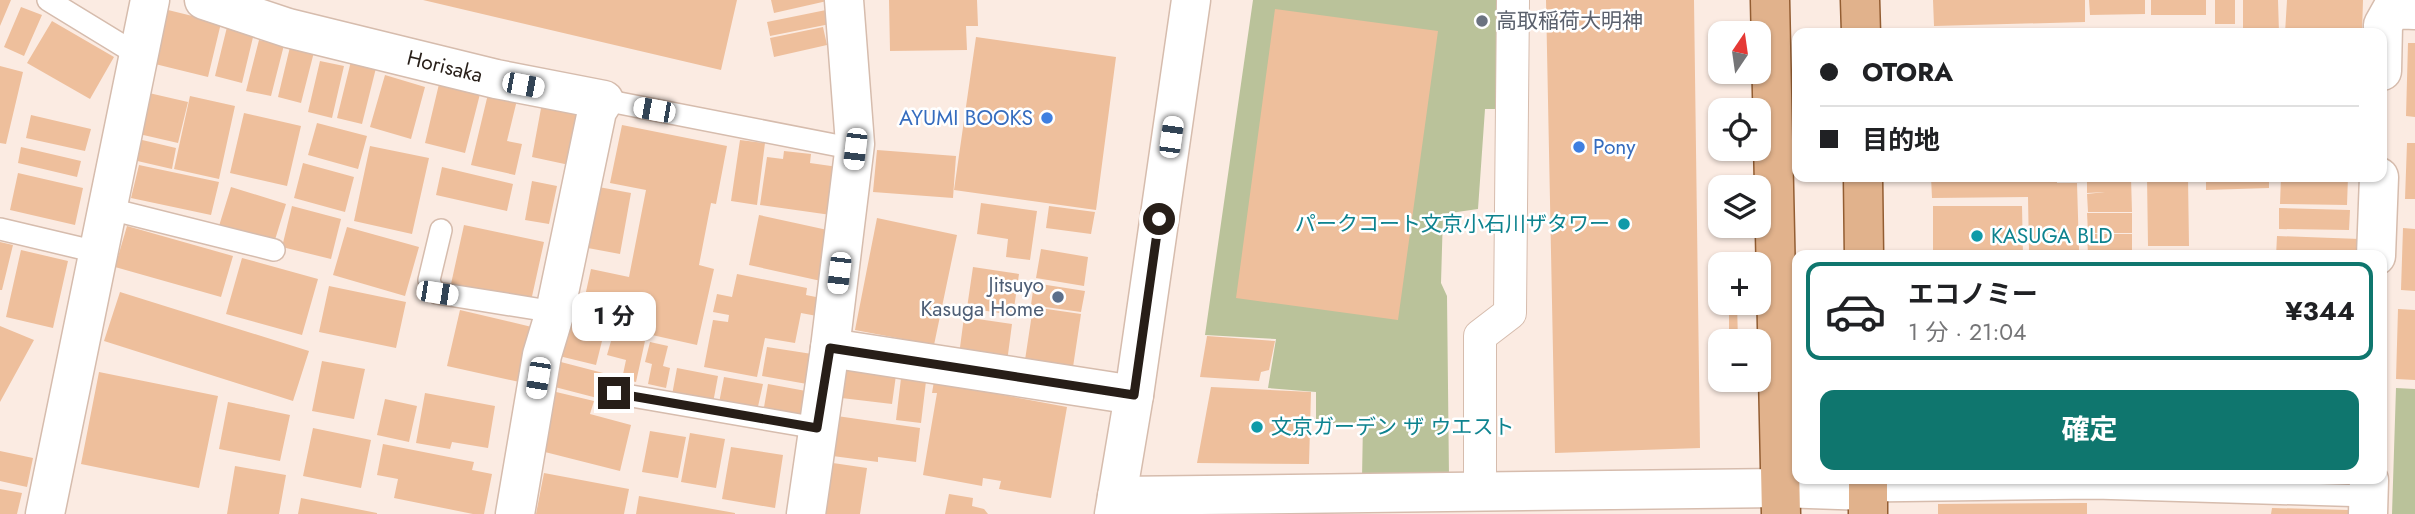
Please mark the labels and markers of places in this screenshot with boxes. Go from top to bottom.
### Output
place label: 高取稲荷大明神 [1496,6,1643,36]
marker: 高取稲荷大明神 [1474,13,1490,29]
place label: AYUMI BOOKS [899,103,1033,133]
marker: AYUMI BOOKS [1039,110,1055,126]
place label: Pony [1593,132,1636,162]
marker: Pony [1571,139,1587,155]
place label: パークコート文京小石川ザタワー [1295,209,1610,239]
marker: パークコート文京小石川ザタワー [1616,216,1632,232]
place label: KASUGA BLD [1991,221,2113,251]
marker: KASUGA BLD [1969,228,1985,244]
place label: Jitsuyo Kasuga Home [920,270,1044,324]
marker: Jitsuyo Kasuga Home [1050,289,1066,305]
place label: 文京ガーデン ザ ウエスト [1271,412,1515,442]
marker: 文京ガーデン ザ ウエスト [1249,419,1265,435]

